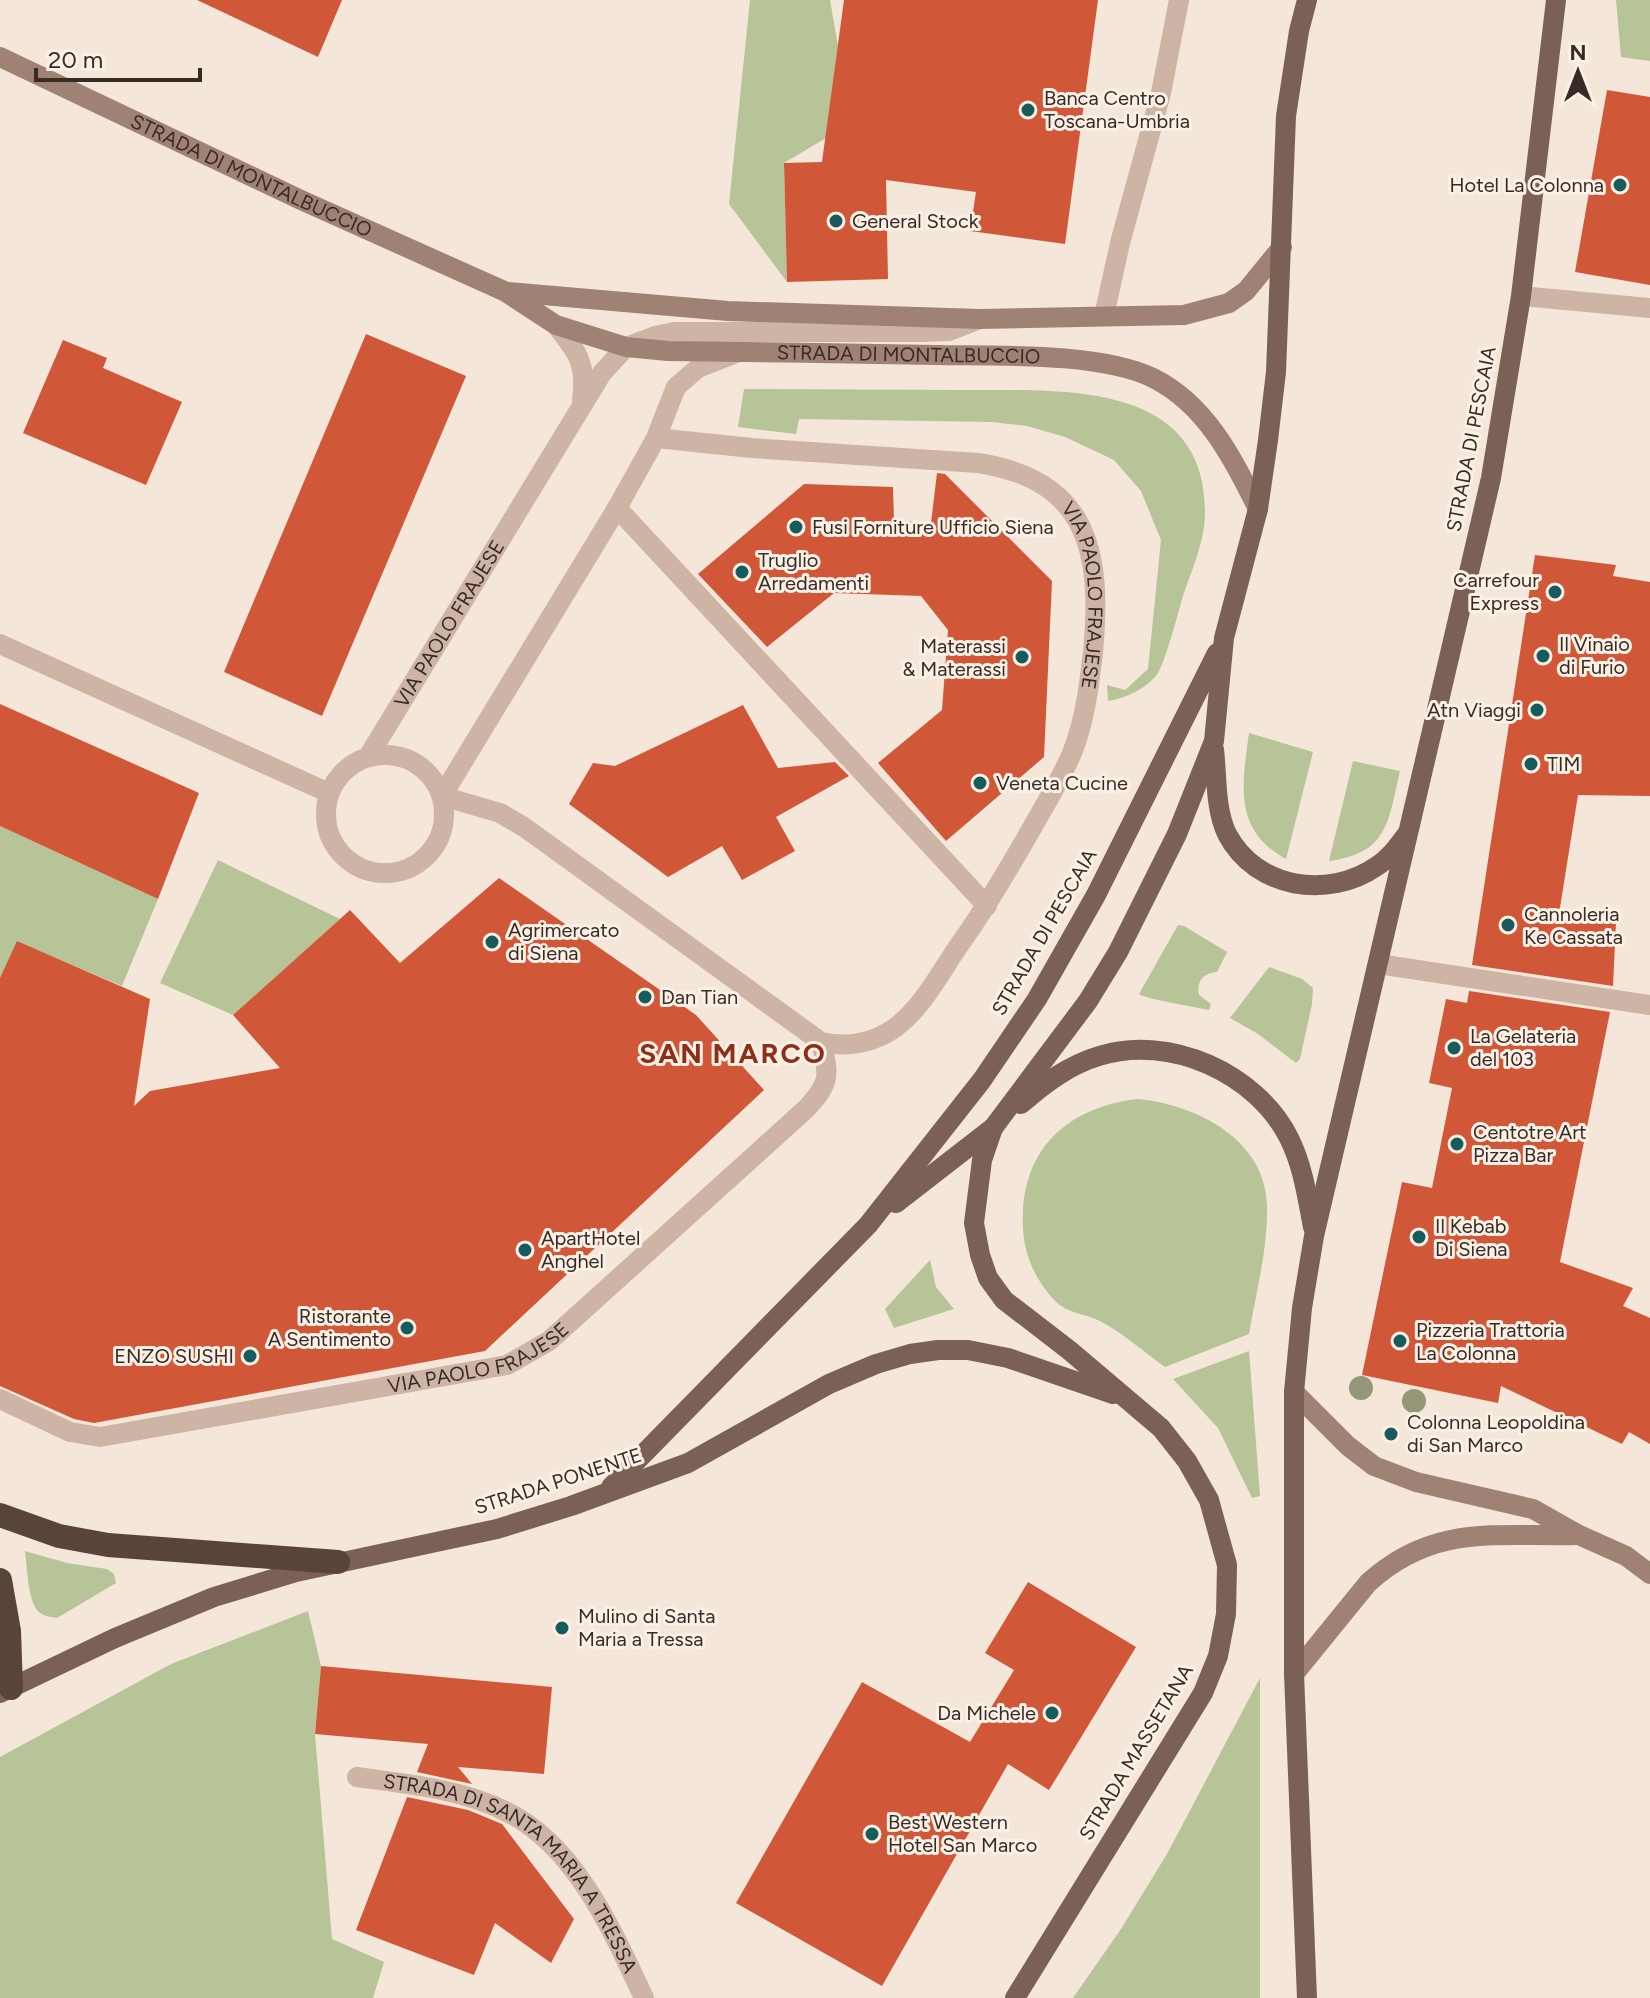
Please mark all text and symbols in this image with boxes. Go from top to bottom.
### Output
scale bar [36,32,200,82]
north arrow [1538,32,1618,112]
text: N [1569,39,1587,66]
text: 20 m [48,45,103,74]
place label: Banca Centro Toscana-Umbria [1044,86,1190,133]
marker: Banca Centro Toscana-Umbria [1019,101,1037,119]
street label: STRADA DI MONTALBUCCIO [127,109,376,242]
place label: Hotel La Colonna [1450,173,1604,197]
marker: Hotel La Colonna [1611,176,1629,194]
place label: General Stock [852,209,979,233]
marker: General Stock [827,212,845,230]
street label: STRADA DI MONTALBUCCIO [777,340,1041,369]
street label: STRADA DI PESCAIA [1441,344,1501,534]
street label: VIA PAOLO FRAJESE [1056,497,1107,691]
place label: Fusi Forniture Ufficio Siena [812,515,1054,539]
marker: Fusi Forniture Ufficio Siena [787,518,805,536]
street label: VIA PAOLO FRAJESE [389,536,509,712]
place label: Truglio Arredamenti [758,548,869,595]
marker: Truglio Arredamenti [733,563,751,581]
place label: Carrefour Express [1453,568,1539,615]
marker: Carrefour Express [1546,583,1564,601]
place label: Il Vinaio di Furio [1559,632,1630,679]
place label: Materassi & Materassi [902,634,1006,681]
marker: Il Vinaio di Furio [1534,647,1552,665]
marker: Materassi & Materassi [1013,648,1031,666]
place label: Atn Viaggi [1427,698,1521,722]
marker: Atn Viaggi [1528,701,1546,719]
place label: TIM [1547,752,1580,776]
marker: TIM [1522,755,1540,773]
place label: Veneta Cucine [996,771,1128,795]
marker: Veneta Cucine [971,774,989,792]
street label: STRADA DI PESCAIA [987,844,1102,1020]
place label: Cannoleria Ke Cassata [1524,902,1623,949]
marker: Cannoleria Ke Cassata [1499,916,1517,934]
place label: Agrimercato di Siena [508,918,619,965]
marker: Agrimercato di Siena [483,933,501,951]
place label: Dan Tian [661,985,738,1009]
marker: Dan Tian [636,988,654,1006]
place label: La Gelateria del 103 [1470,1024,1576,1071]
district label: SAN MARCO [639,1036,827,1070]
marker: La Gelateria del 103 [1445,1039,1463,1057]
place label: Centotre Art Pizza Bar [1473,1120,1587,1167]
marker: Centotre Art Pizza Bar [1448,1135,1466,1153]
place label: Il Kebab Di Siena [1435,1214,1508,1261]
place label: ApartHotel Anghel [541,1226,640,1273]
marker: Il Kebab Di Siena [1410,1228,1428,1246]
marker: ApartHotel Anghel [516,1241,534,1259]
place label: Ristorante A Sentimento [268,1304,391,1351]
street label: VIA PAOLO FRAJESE [386,1317,574,1398]
place label: Pizzeria Trattoria La Colonna [1416,1318,1565,1365]
marker: Ristorante A Sentimento [398,1319,416,1337]
marker: Pizzeria Trattoria La Colonna [1391,1332,1409,1350]
place label: ENZO SUSHI [114,1344,234,1368]
marker: ENZO SUSHI [241,1347,259,1365]
place label: Colonna Leopoldina di San Marco [1407,1410,1585,1457]
marker: Colonna Leopoldina di San Marco [1382,1425,1400,1443]
street label: STRADA PONENTE [471,1443,645,1519]
place label: Mulino di Santa Maria a Tressa [578,1604,715,1651]
marker: Mulino di Santa Maria a Tressa [553,1619,571,1637]
street label: STRADA MASSETANA [1074,1659,1198,1844]
place label: Da Michele [937,1701,1036,1725]
marker: Da Michele [1043,1704,1061,1722]
street label: STRADA DI SANTA MARIA A TRESSA [382,1769,643,1977]
place label: Best Western Hotel San Marco [888,1810,1037,1857]
marker: Best Western Hotel San Marco [863,1825,881,1843]

